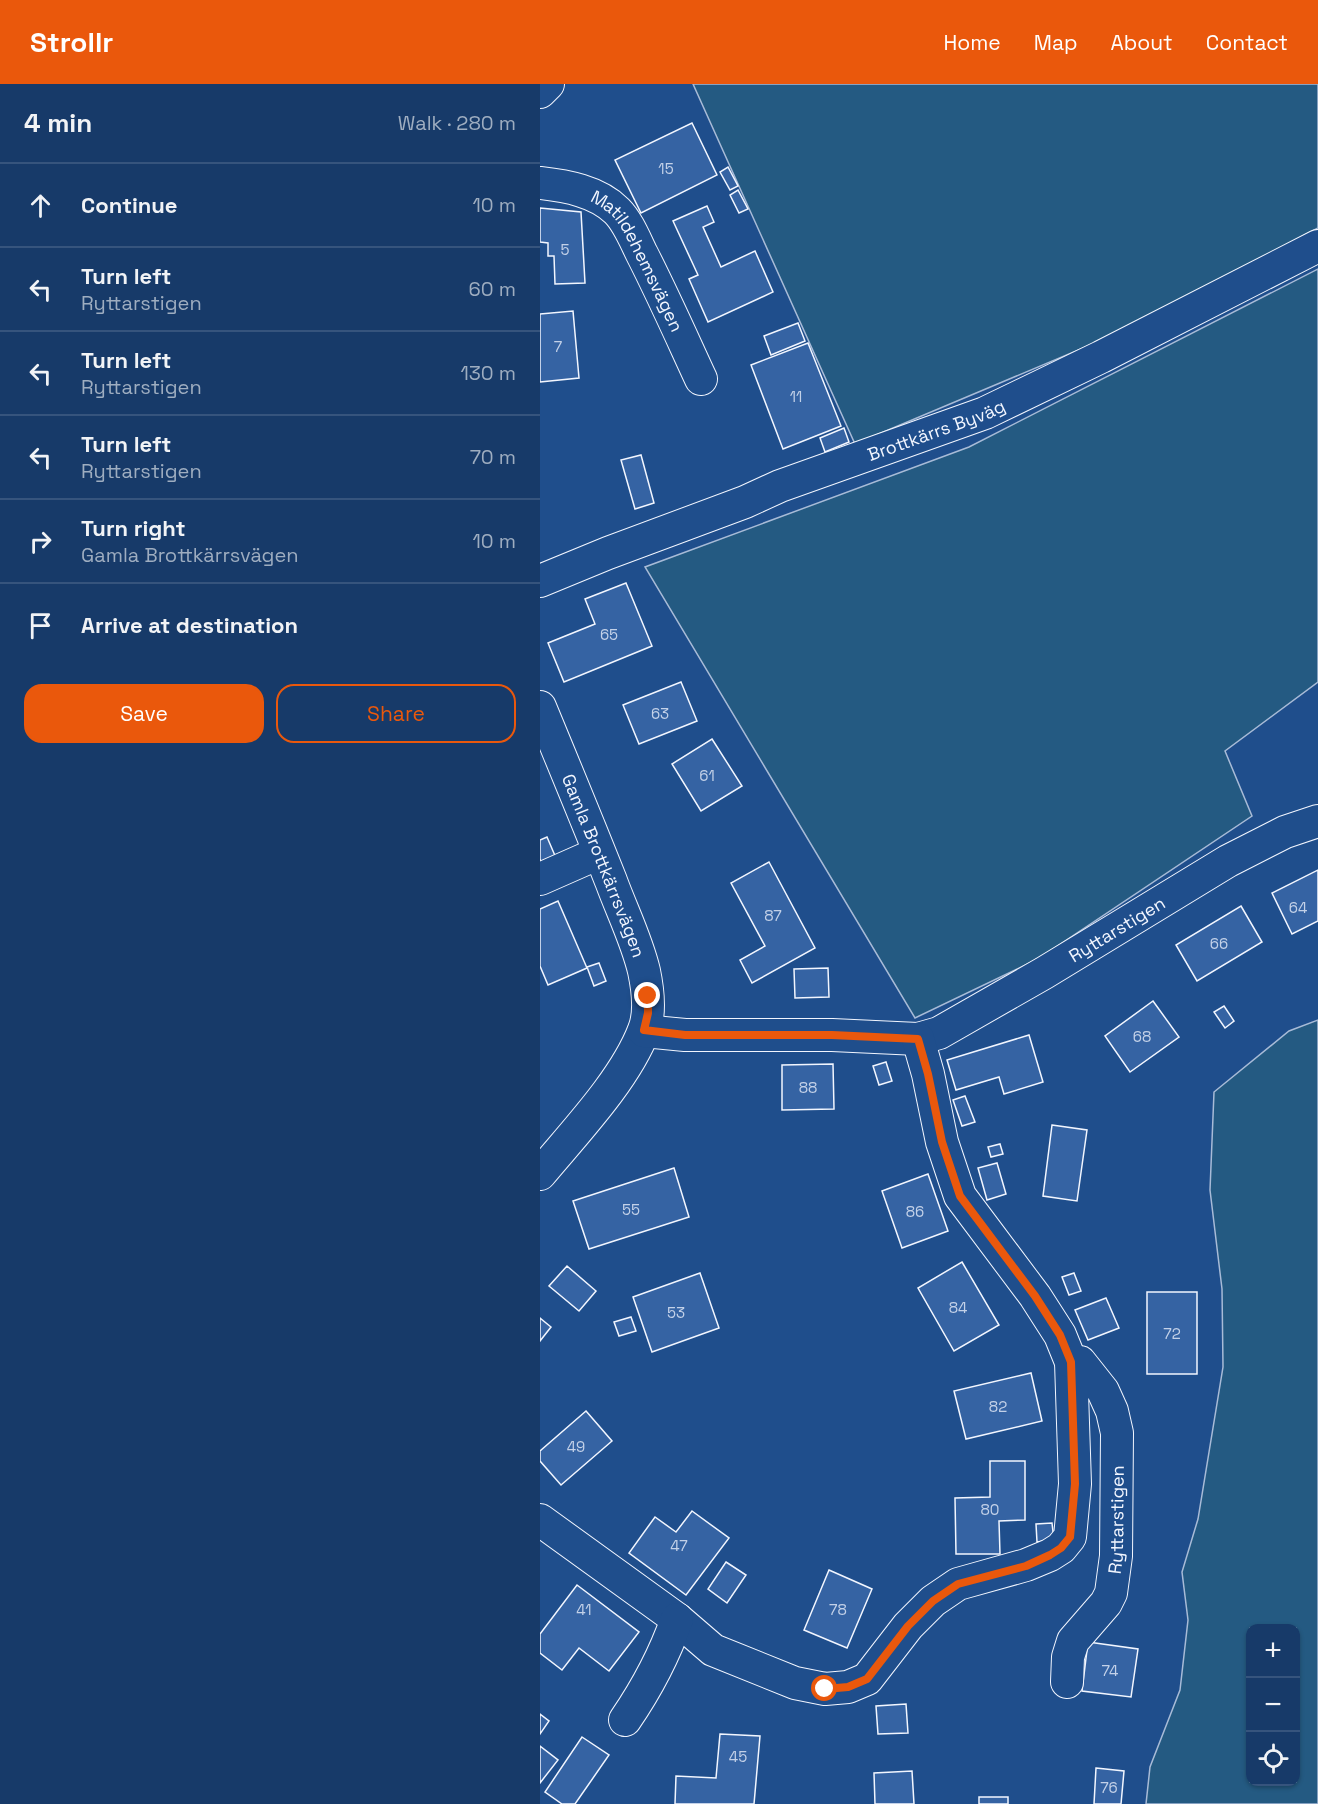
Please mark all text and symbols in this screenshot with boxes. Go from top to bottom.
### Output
text: Strollr [30,24,113,60]
text: Home [943,29,1001,56]
text: Map [1034,29,1078,56]
text: About [1111,29,1173,56]
text: Contact [1206,29,1288,56]
text: 4 min [24,106,92,140]
text: Walk · 280 m [398,110,516,136]
house number: 15 [658,159,674,178]
street label: Matildehemsvägen [587,184,689,335]
icon: ahead [24,189,57,222]
text: Continue [81,191,177,219]
text: 10 m [472,192,516,218]
house number: 5 [561,240,570,259]
text: Turn left [81,262,171,290]
icon: left [24,273,57,306]
text: 60 m [469,276,516,302]
text: Ryttarstigen [81,290,202,316]
house number: 7 [554,337,562,356]
text: Turn left [81,346,171,374]
icon: left [24,357,57,390]
text: 130 m [460,360,516,386]
text: Ryttarstigen [81,374,202,400]
house number: 11 [790,387,802,406]
street label: Brottkärrs Byväg [864,394,1009,466]
text: Turn left [81,430,171,458]
icon: left [24,441,57,474]
text: 70 m [470,444,516,470]
text: Ryttarstigen [81,458,202,484]
text: Turn right [81,514,186,542]
icon: right [24,525,57,558]
text: 10 m [472,528,516,554]
text: Gamla Brottkärrsvägen [81,542,299,568]
icon: arrive [24,609,57,642]
text: Arrive at destination [81,611,298,639]
house number: 65 [600,625,618,644]
button: Save [24,684,264,743]
button: Share [276,684,516,743]
house number: 63 [651,704,669,723]
house number: 61 [699,766,715,785]
street label: Gamla Brottkärrsvägen [557,770,651,960]
street label: Ryttarstigen [1064,891,1169,967]
house number: 64 [1289,898,1307,917]
house number: 87 [764,906,782,925]
house number: 66 [1210,934,1228,953]
route end [634,982,660,1008]
house number: 68 [1133,1027,1151,1046]
house number: 88 [799,1078,817,1097]
house number: 55 [622,1200,640,1219]
house number: 86 [906,1202,924,1221]
house number: 84 [949,1298,967,1317]
house number: 53 [667,1303,685,1322]
house number: 72 [1163,1324,1181,1343]
house number: 82 [989,1397,1007,1416]
house number: 49 [567,1437,585,1456]
street label: Ryttarstigen [1102,1465,1128,1575]
house number: 80 [981,1500,999,1519]
house number: 47 [670,1536,688,1555]
house number: 41 [576,1600,592,1619]
house number: 78 [829,1600,847,1619]
map controls [1246,1624,1300,1786]
button: + [1246,1624,1300,1678]
house number: 74 [1102,1661,1118,1680]
route start [811,1675,837,1701]
button: − [1246,1678,1300,1732]
button: locate [1246,1732,1300,1786]
house number: 45 [729,1747,747,1766]
house number: 76 [1100,1778,1118,1797]

